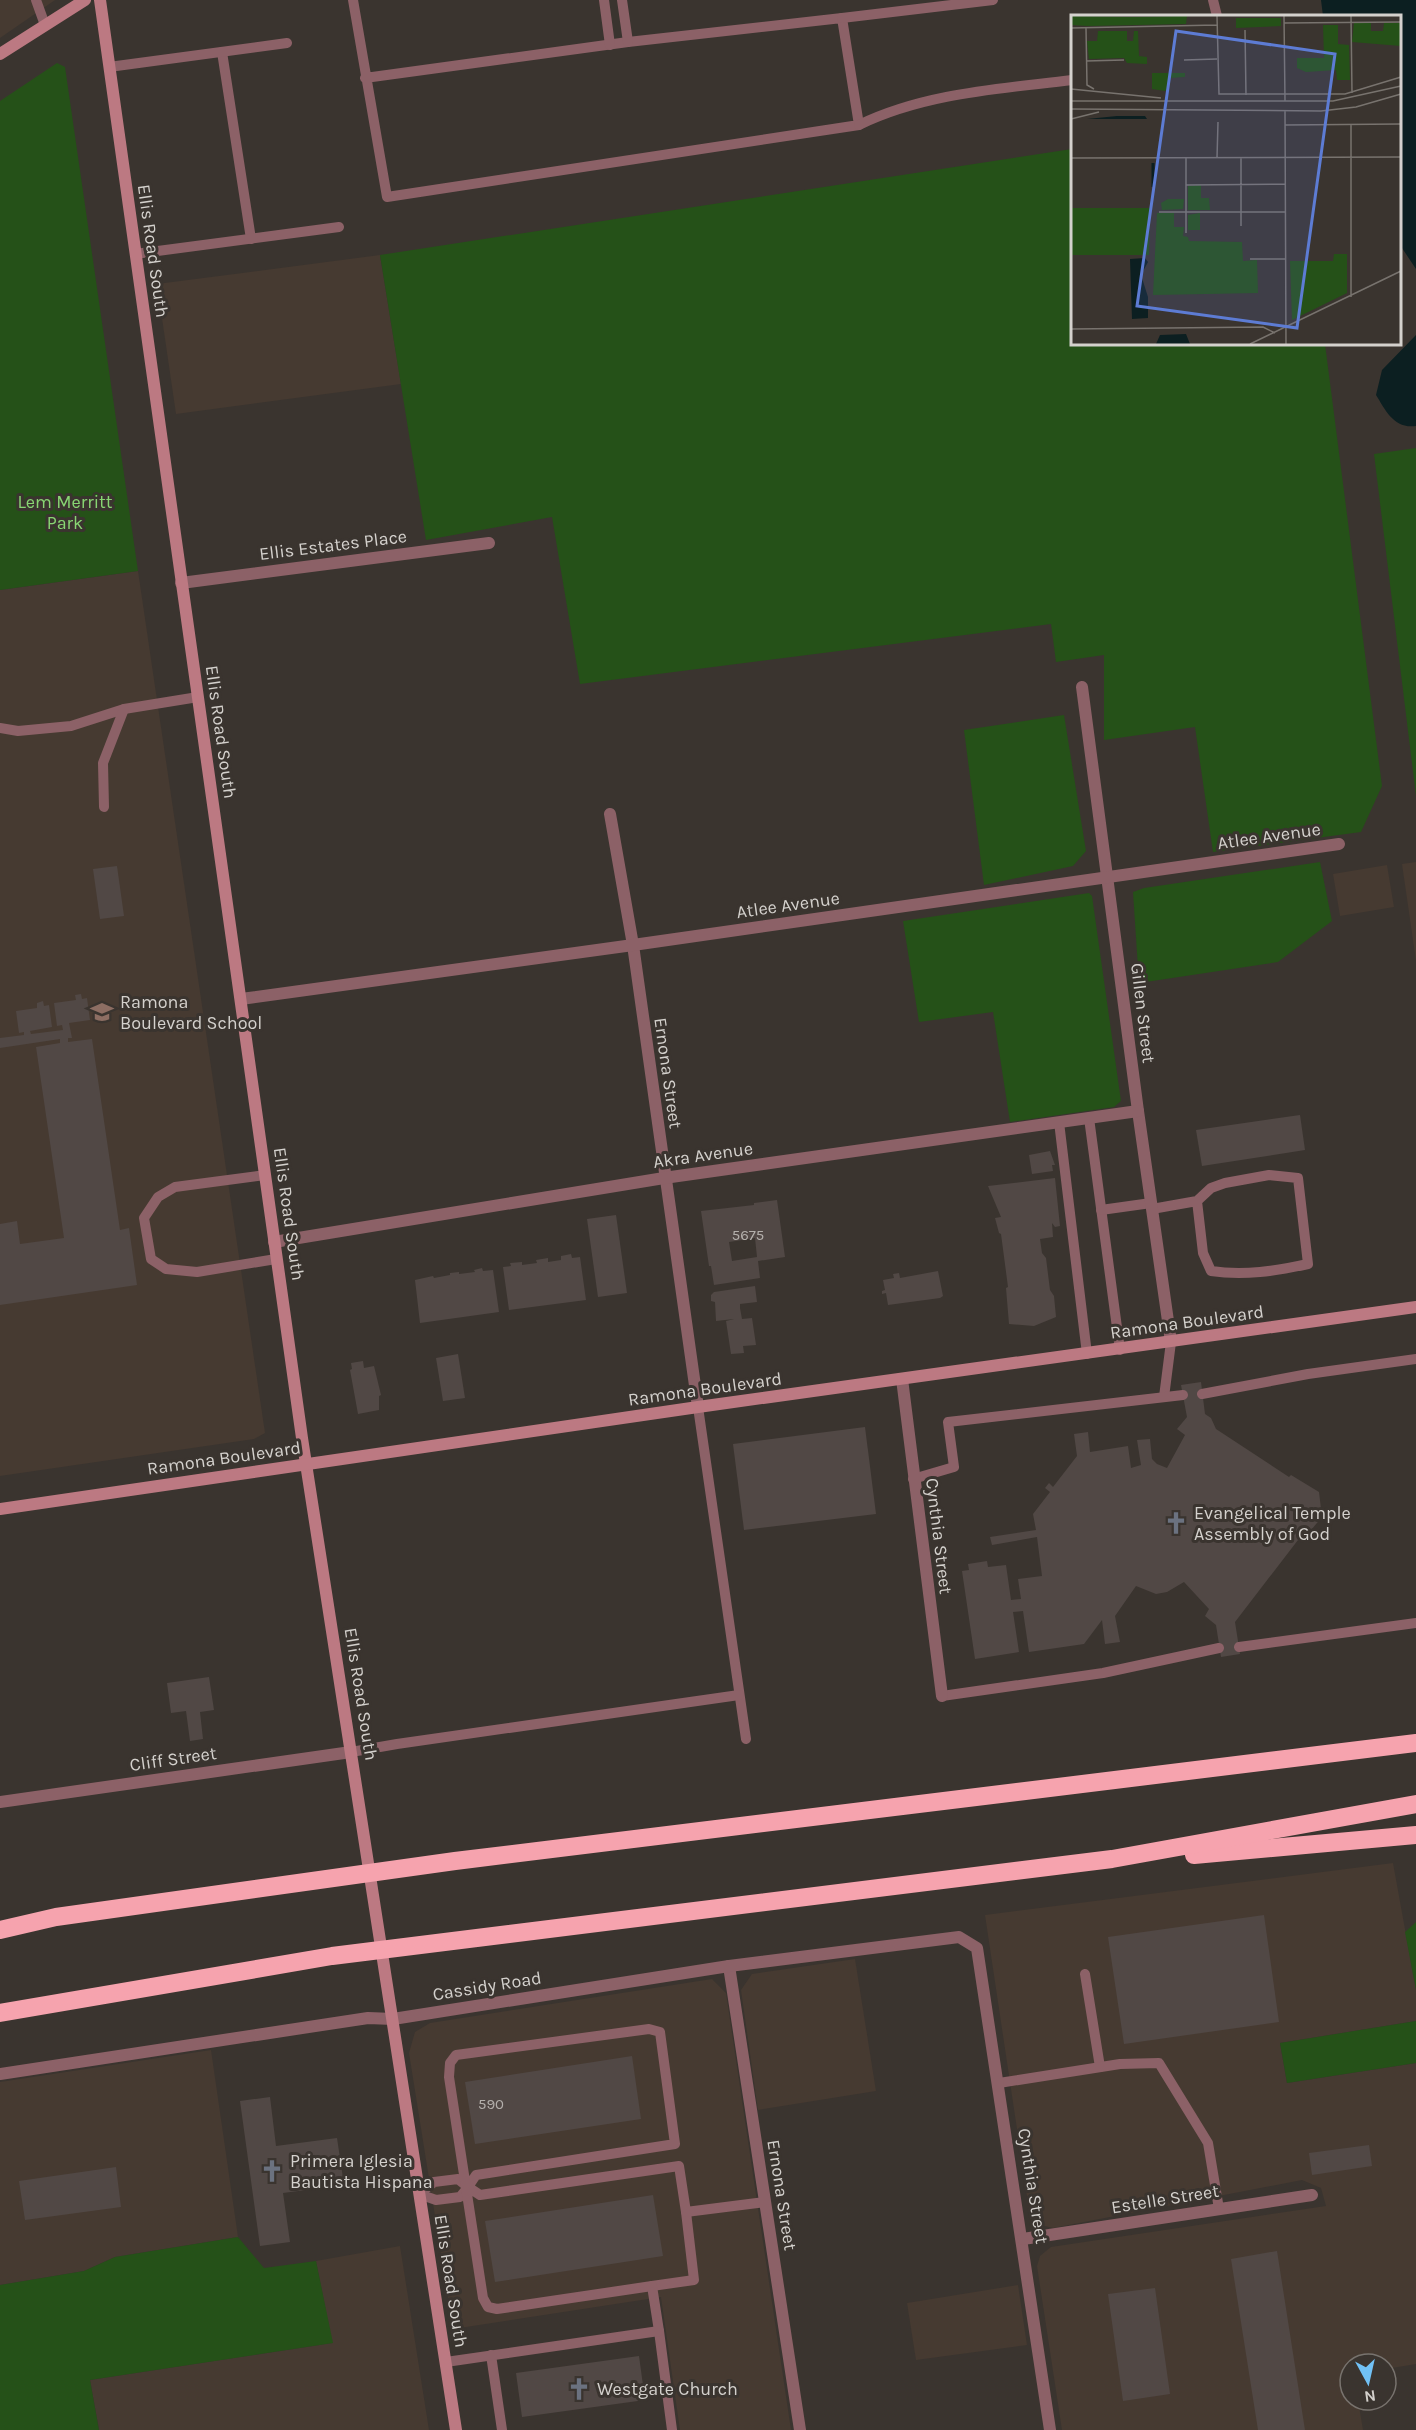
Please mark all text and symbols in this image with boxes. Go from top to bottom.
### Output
inset map [1071,15,1401,345]
street label: Ellis Road South [133,183,173,319]
park label: Lem Merritt Park [17,491,113,534]
street label: Ellis Estates Place [258,525,408,565]
street label: Ellis Road South [201,664,241,800]
street label: Atlee Avenue [1216,818,1322,854]
street label: Atlee Avenue [735,887,841,923]
street label: Gillen Street [1126,962,1160,1065]
place label: Ramona Boulevard School [120,991,262,1034]
school or university icon: Ramona Boulevard School [89,999,115,1025]
street label: Ernona Street [649,1016,687,1130]
street label: Akra Avenue [652,1137,754,1173]
street label: Ellis Road South [269,1146,309,1282]
house number: 5675 [732,1226,764,1244]
street label: Ramona Boulevard [1109,1300,1265,1344]
street label: Ramona Boulevard [627,1367,783,1411]
street label: Ramona Boulevard [146,1436,302,1480]
street label: Cynthia Street [921,1477,957,1596]
place label: Evangelical Temple Assembly of God [1194,1502,1351,1545]
church icon: Evangelical Temple Assembly of God [1163,1510,1189,1536]
street label: Ellis Road South [340,1626,382,1762]
street label: Cliff Street [128,1742,218,1776]
street label: Cassidy Road [431,1967,543,2005]
house number: 590 [478,2095,504,2113]
street label: Cynthia Street [1013,2127,1053,2246]
street label: Ernona Street [762,2138,802,2252]
place label: Primera Iglesia Bautista Hispana [290,2150,433,2193]
church icon: Primera Iglesia Bautista Hispana [259,2158,285,2184]
street label: Estelle Street [1110,2180,1221,2218]
street label: Ellis Road South [430,2213,472,2349]
north arrow [1338,2352,1398,2412]
church icon: Westgate Church [566,2376,592,2402]
place label: Westgate Church [597,2378,738,2400]
text: N [1363,2386,1377,2407]

